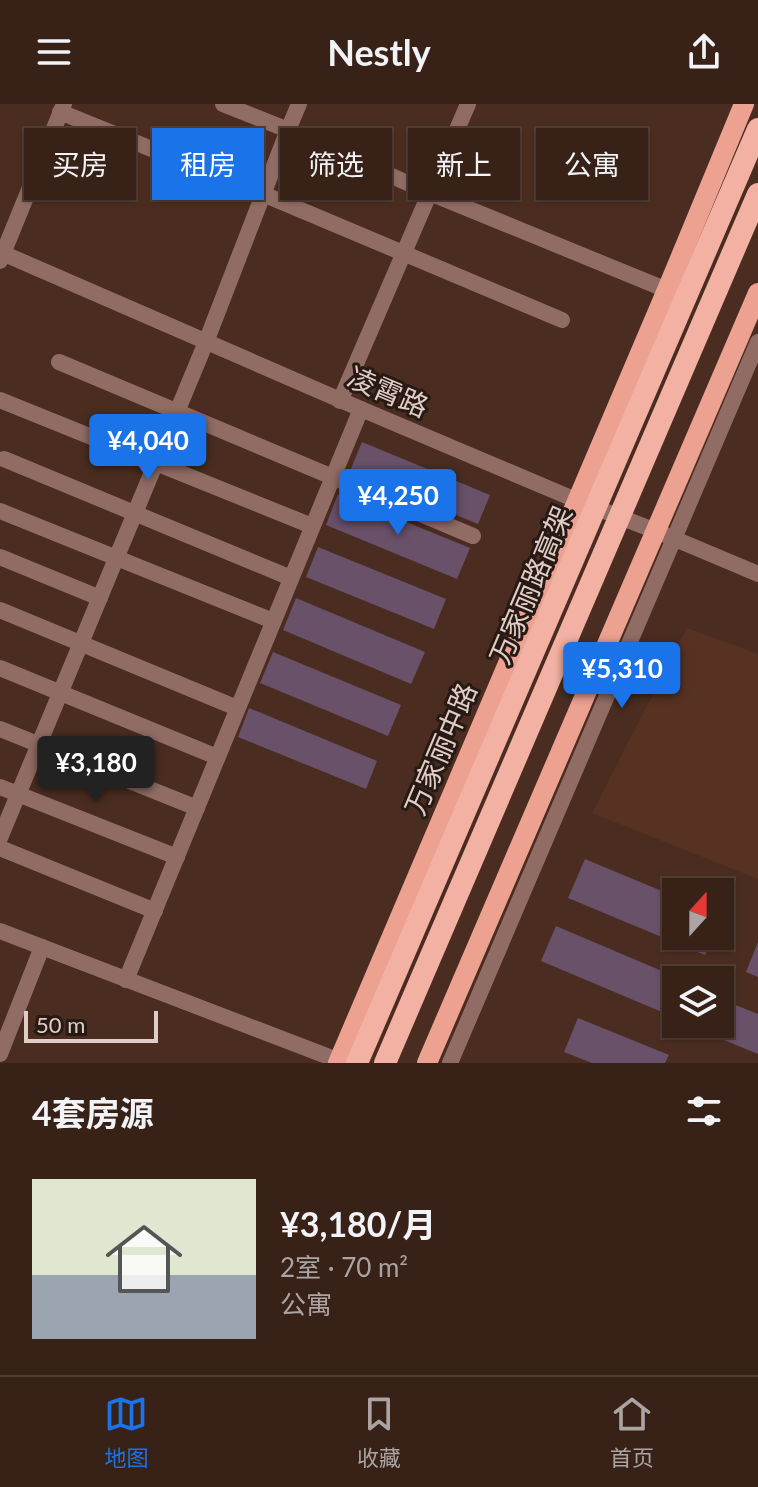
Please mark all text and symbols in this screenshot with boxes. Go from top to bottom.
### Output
icon: menu [32,30,76,74]
text: Nestly [327,30,431,74]
icon: share [682,30,726,74]
chip: 买房 [24,128,136,200]
chip: 租房 [152,128,264,200]
chip: 筛选 [280,128,392,200]
chip: 新上 [408,128,520,200]
chip: 公寓 [536,128,648,200]
street label: 凌霄路 [343,359,434,423]
pin: ¥4,040 [83,414,213,482]
text: ¥4,040 [107,424,189,456]
pin: ¥4,250 [333,469,463,537]
text: ¥4,250 [357,479,439,511]
street label: 万家丽路高架 [482,501,579,669]
pin: ¥5,310 [557,642,687,710]
text: ¥5,310 [581,652,663,684]
street label: 万家丽中路 [397,678,483,820]
pin: ¥3,180 [31,736,161,804]
text: ¥3,180 [55,746,137,778]
north arrow [662,878,734,950]
map controls [662,878,734,1038]
button: layers [662,966,734,1038]
scale bar [24,1007,158,1043]
text: 50 m [36,1011,85,1038]
icon: filters [682,1089,726,1133]
text: 4套房源 [32,1092,154,1133]
text: ¥3,180/月 [280,1203,436,1244]
icon: home [96,1211,192,1307]
text: 2室 · 70 m² [280,1251,408,1283]
text: 公寓 [280,1288,332,1320]
tab: 地图 [104,1392,148,1472]
tab: 收藏 [357,1392,401,1472]
tab: 首页 [610,1392,654,1472]

